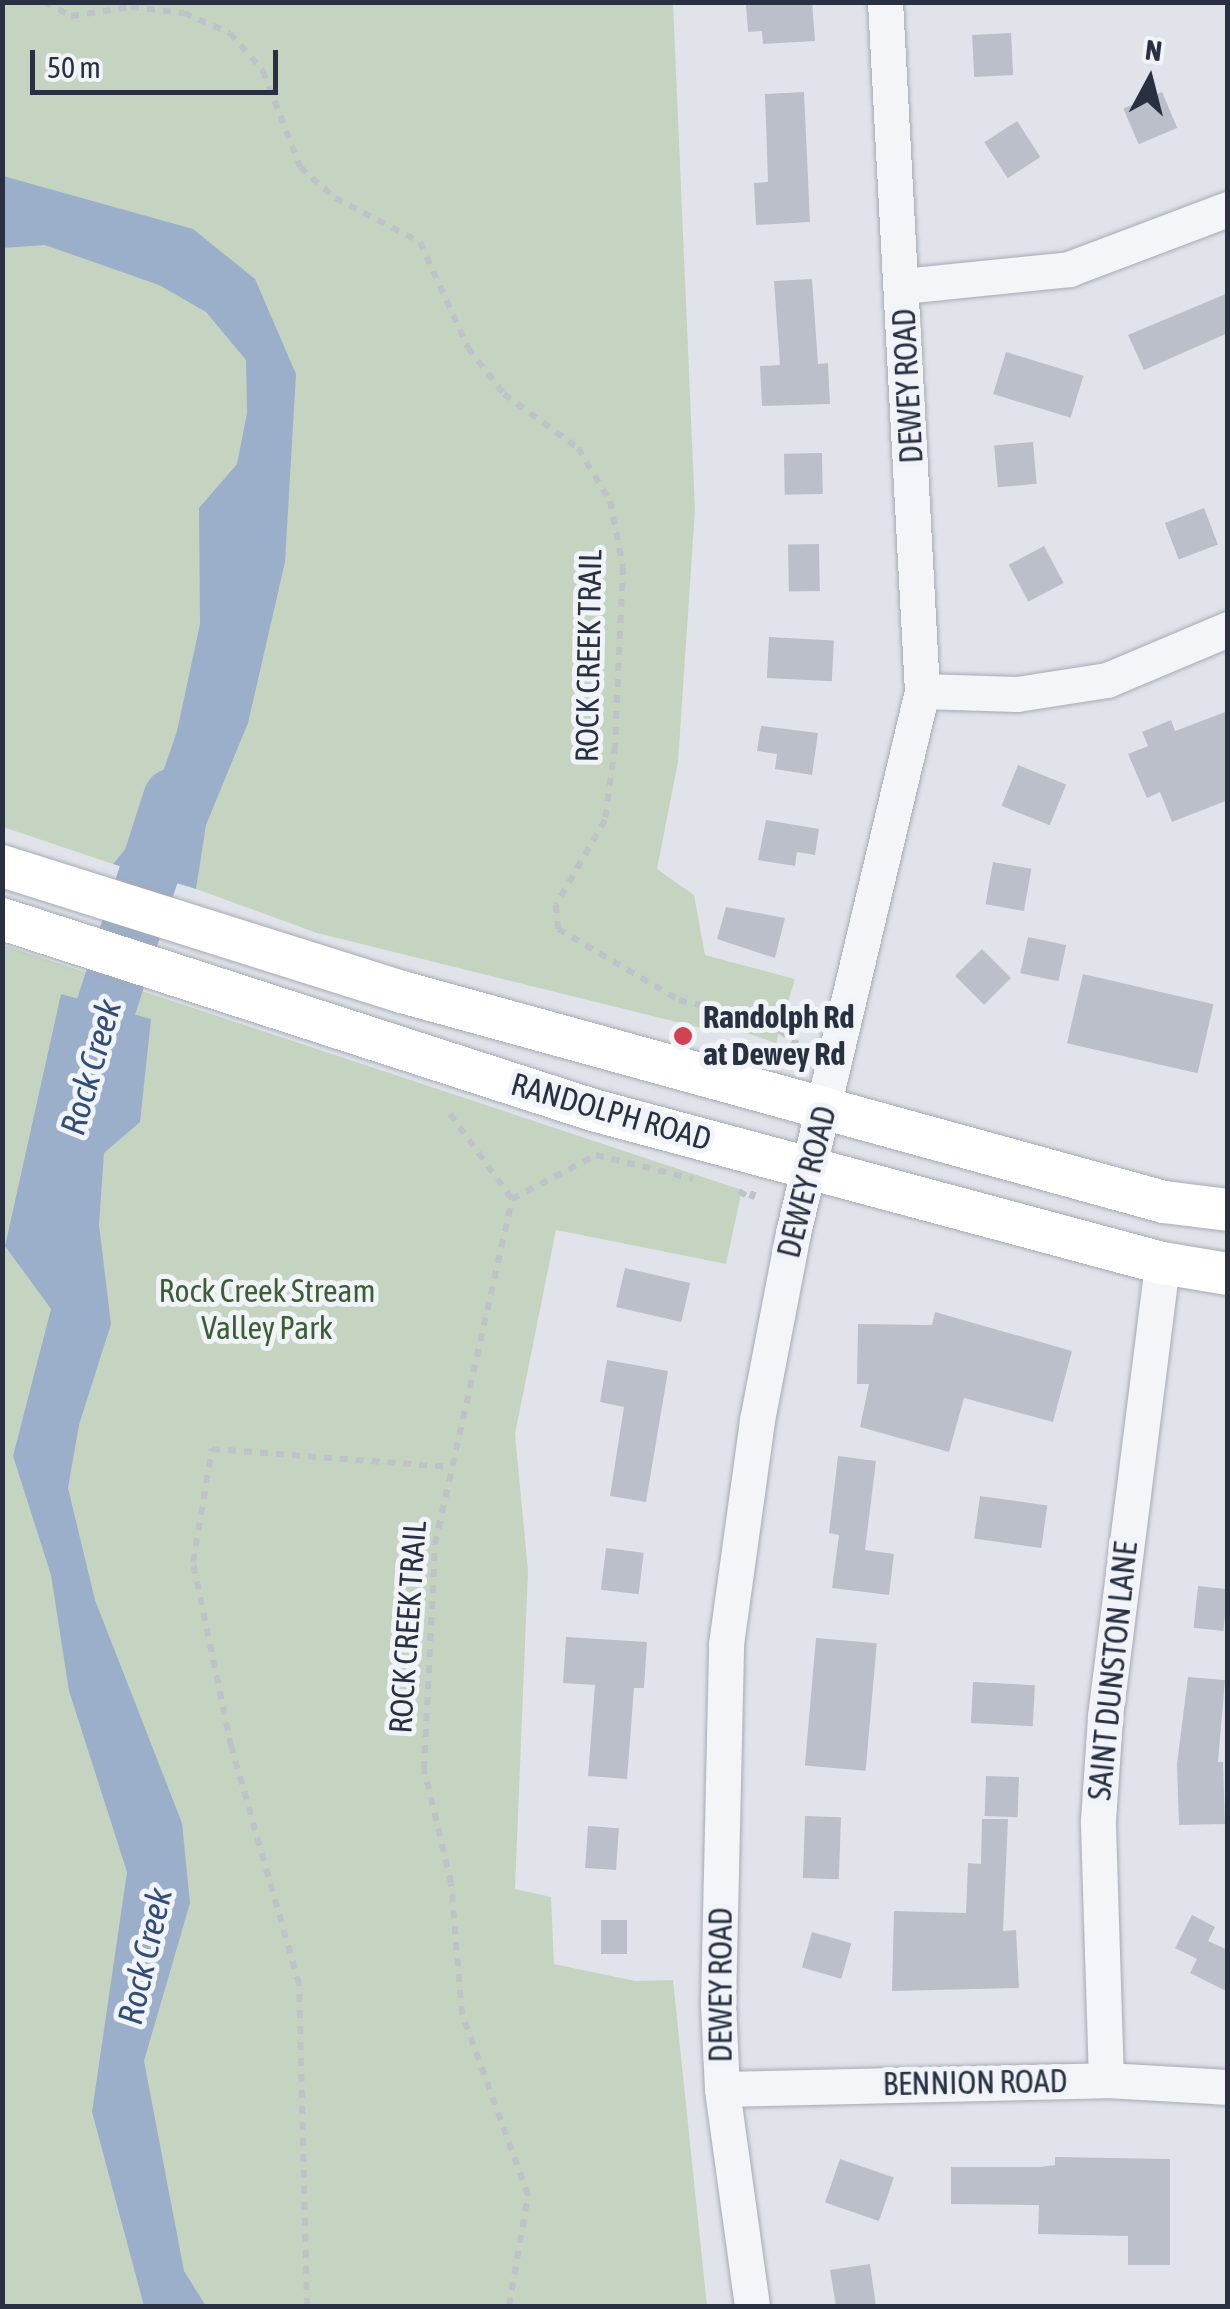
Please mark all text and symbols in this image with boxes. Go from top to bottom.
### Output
scale bar [35,30,282,92]
north arrow [1100,30,1200,130]
text: N [1144,33,1164,67]
text: 50 m [47,50,101,84]
street label: DEWEY ROAD [885,308,931,464]
street label: ROCK CREEK TRAIL [568,549,610,763]
water label: Rock Creek [51,995,129,1139]
place label: Randolph Rd at Dewey Rd [703,999,854,1074]
marker: Randolph Rd at Dewey Rd [672,1025,694,1047]
street label: RANDOLPH ROAD [507,1065,715,1159]
street label: DEWEY ROAD [770,1102,844,1262]
park label: Rock Creek Stream Valley Park [158,1273,376,1348]
street label: ROCK CREEK TRAIL [381,1520,435,1734]
street label: SAINT DUNSTON LANE [1080,1540,1146,1802]
water label: Rock Creek [108,1884,180,2028]
street label: DEWEY ROAD [702,1908,740,2062]
street label: BENNION ROAD [882,2062,1068,2104]

